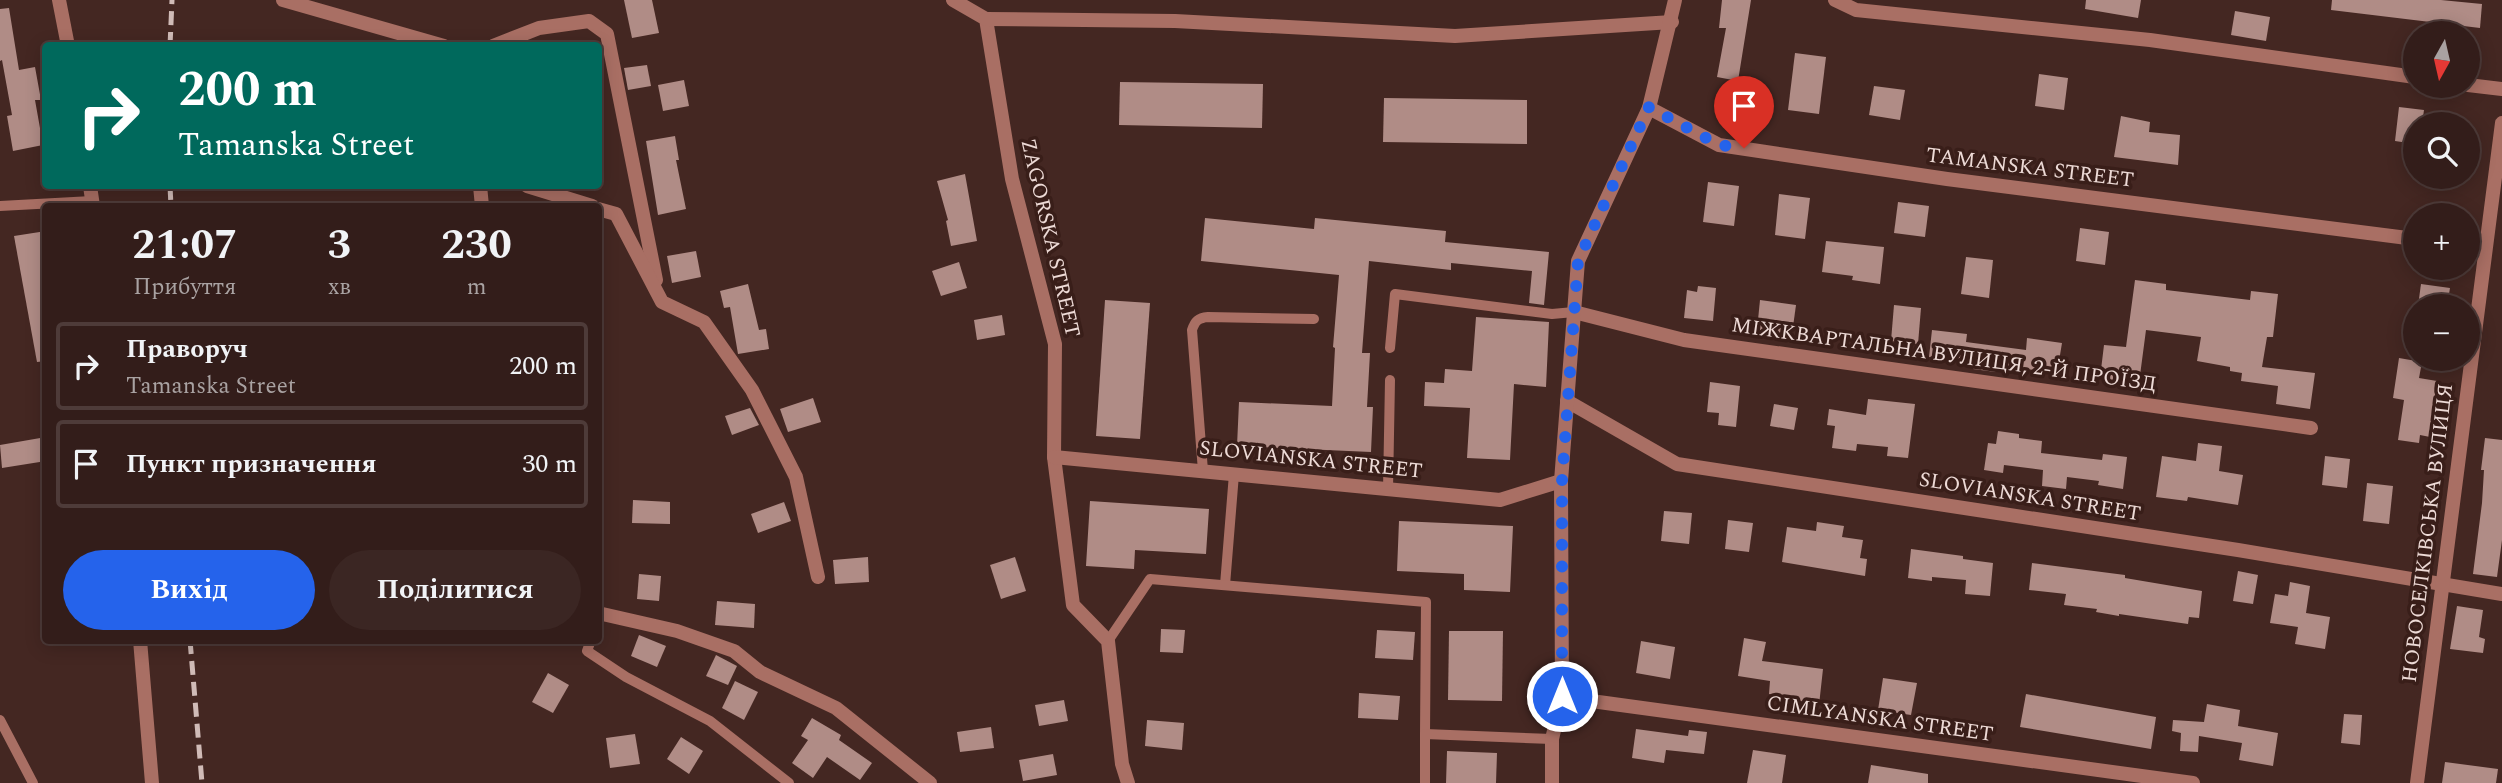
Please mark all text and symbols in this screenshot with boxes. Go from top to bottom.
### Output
north arrow [2403,21,2480,98]
map controls [2403,21,2480,371]
text: 200 m [178,53,317,128]
icon: right [63,70,154,161]
pin [1714,76,1774,148]
icon: arrive [1725,87,1763,125]
button: search [2403,112,2480,189]
text: Tamanska Street [178,121,414,170]
street label: ZAGORSKA STREET [1012,136,1088,340]
street label: TAMANSKA STREET [1924,139,2136,197]
button: + [2403,203,2480,280]
text: 21:07 [132,214,238,277]
text: 3 [328,214,351,277]
text: 230 [441,214,512,277]
text: Прибуття [133,270,236,305]
text: хв [328,270,351,305]
text: m [467,270,486,305]
button: − [2403,294,2480,371]
street label: МІЖКВАРТАЛЬНА ВУЛИЦЯ, 2-Й ПРОЇЗД [1729,309,2159,401]
text: Праворуч [126,329,248,369]
text: 200 m [509,346,577,386]
icon: right [67,347,105,385]
text: Tamanska Street [126,369,296,404]
street label: НОВОСЕЛКІВСЬКА ВУЛИЦЯ [2394,382,2462,684]
street label: SLOVIANSKA STREET [1198,432,1424,488]
text: Пункт призначення [126,444,377,484]
text: 30 m [522,444,577,484]
icon: arrive [67,445,105,483]
street label: SLOVIANSKA STREET [1917,464,2143,530]
button: Вихід [63,550,315,630]
button: Поділитися [329,550,581,630]
position arrow [1525,659,1599,733]
street label: CIMLYANSKA STREET [1765,687,1995,751]

